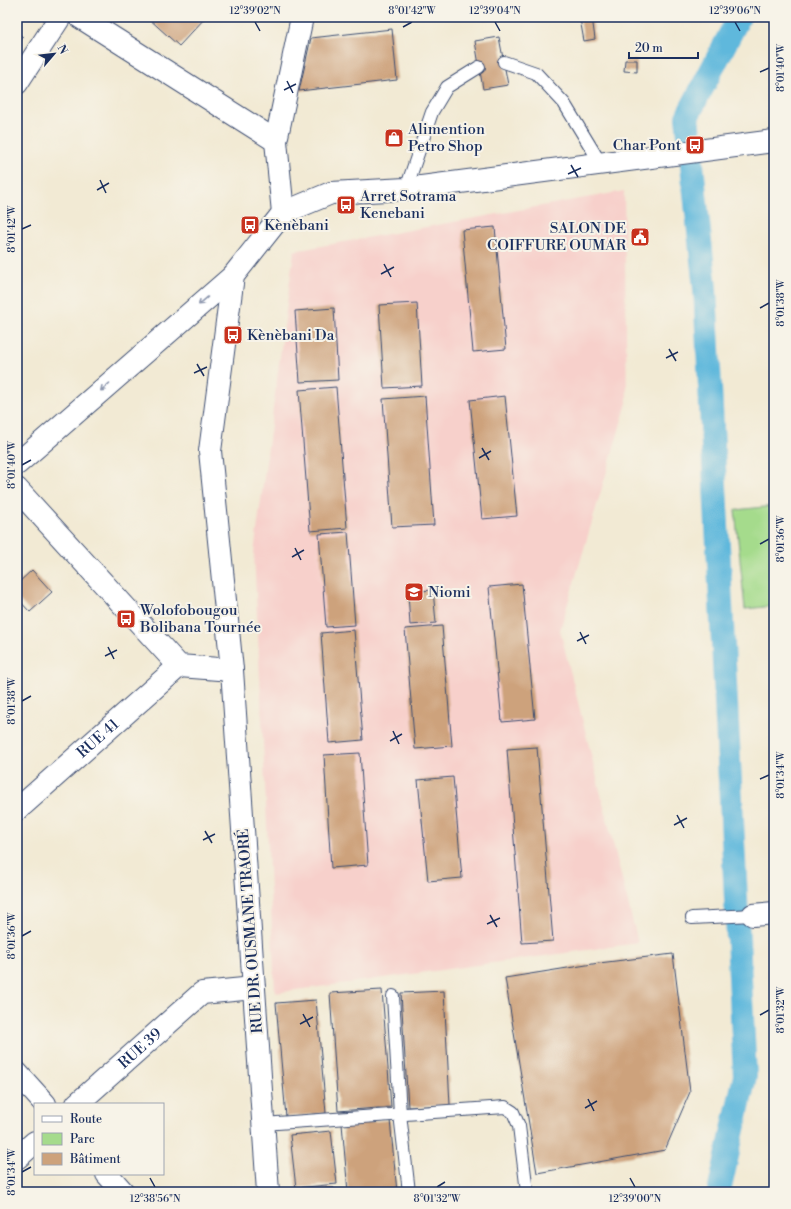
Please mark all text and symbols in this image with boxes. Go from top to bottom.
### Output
text: 12°39'02"N [229,5,281,17]
text: 8°01'42"W [388,5,437,17]
text: 12°39'04"N [469,5,521,17]
text: 12°39'06"N [709,5,761,17]
north arrow [34,34,74,74]
scale bar [629,34,698,60]
text: 20 m [635,41,663,56]
text: N [54,43,70,57]
text: 8°01'40"W [775,43,787,92]
place label: Alimention Petro Shop [407,120,485,156]
shop icon: Alimention Petro Shop [383,127,405,149]
bus stop icon: Char Pont [684,134,706,156]
place label: Char Pont [613,136,682,155]
place label: Arret Sotrama Kenebani [359,187,457,223]
bus stop icon: Arret Sotrama Kenebani [335,194,357,216]
text: 8°01'42"W [6,204,18,253]
bus stop icon: Kènèbani [239,214,261,236]
place label: Kènèbani [264,216,329,235]
place label: SALON DE COIFFURE OUMAR [487,219,627,255]
public building icon: SALON DE COIFFURE OUMAR [629,226,651,248]
text: 8°01'38"W [775,278,787,327]
one-way arrow [198,297,209,306]
bus stop icon: Kènèbani Da [222,324,244,346]
place label: Kènèbani Da [247,326,335,345]
one-way arrow [100,382,111,391]
text: 8°01'40"W [6,440,18,489]
text: 8°01'36"W [775,514,787,563]
school or university icon: Niomi [403,581,425,603]
place label: Niomi [428,583,471,602]
place label: Wolofobougou Bolibana Tournée [139,601,261,637]
bus stop icon: Wolofobougou Bolibana Tournée [115,608,137,630]
text: 8°01'38"W [6,676,18,725]
street label: RUE 41 [73,715,123,762]
text: 8°01'34"W [775,750,787,799]
street label: RUE DR. OUSMANE TRAORÉ [233,828,267,1034]
text: 8°01'36"W [6,911,18,960]
text: 8°01'32"W [775,986,787,1033]
street label: RUE 39 [114,1024,166,1073]
legend [34,1103,164,1175]
text: Route [70,1112,102,1127]
text: Parc [70,1132,95,1147]
text: 8°01'34"W [6,1147,18,1196]
text: Bâtiment [69,1152,121,1167]
text: 12°38'56"N [130,1193,181,1205]
text: 8°01'32"W [414,1193,461,1205]
text: 12°39'00"N [609,1193,662,1205]

